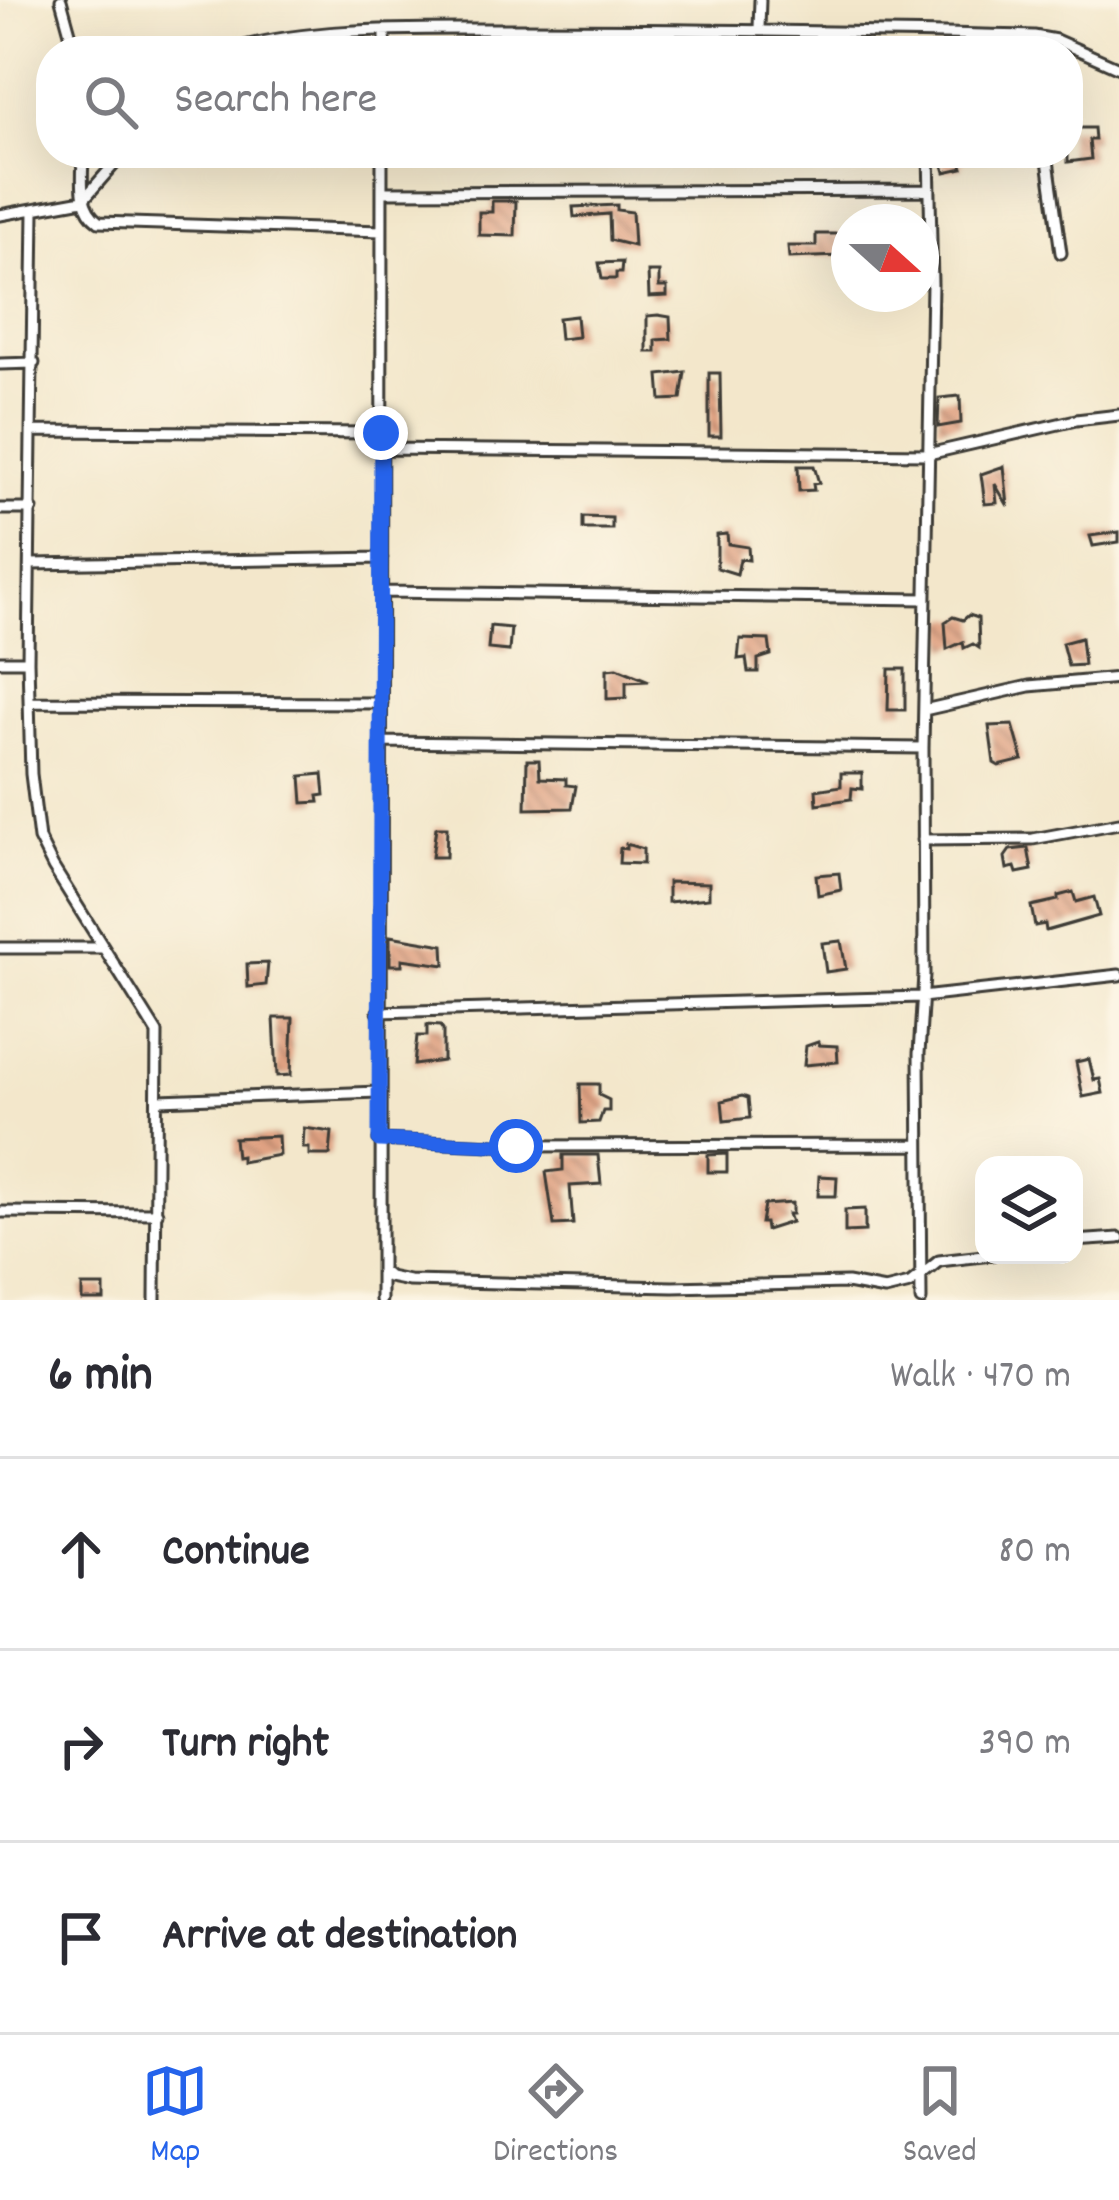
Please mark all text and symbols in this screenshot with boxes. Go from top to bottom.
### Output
search box [36,36,1083,168]
icon: search [78,69,144,135]
text: Search here [174,70,377,134]
north arrow [831,204,939,312]
route end [354,406,408,460]
route start [489,1119,543,1173]
map controls [975,1156,1083,1264]
button: layers [975,1156,1083,1264]
text: 6 min [48,1342,153,1414]
text: Walk · 470 m [890,1351,1071,1406]
icon: ahead [48,1521,114,1587]
text: Continue [162,1522,310,1586]
text: 80 m [998,1526,1071,1581]
icon: right [48,1713,114,1779]
text: Turn right [162,1714,329,1778]
text: 390 m [979,1718,1071,1773]
icon: arrive [48,1905,114,1971]
text: Arrive at destination [162,1906,517,1970]
tab: Map [142,2058,208,2177]
tab: Directions [493,2058,618,2177]
tab: Saved [903,2058,977,2177]

